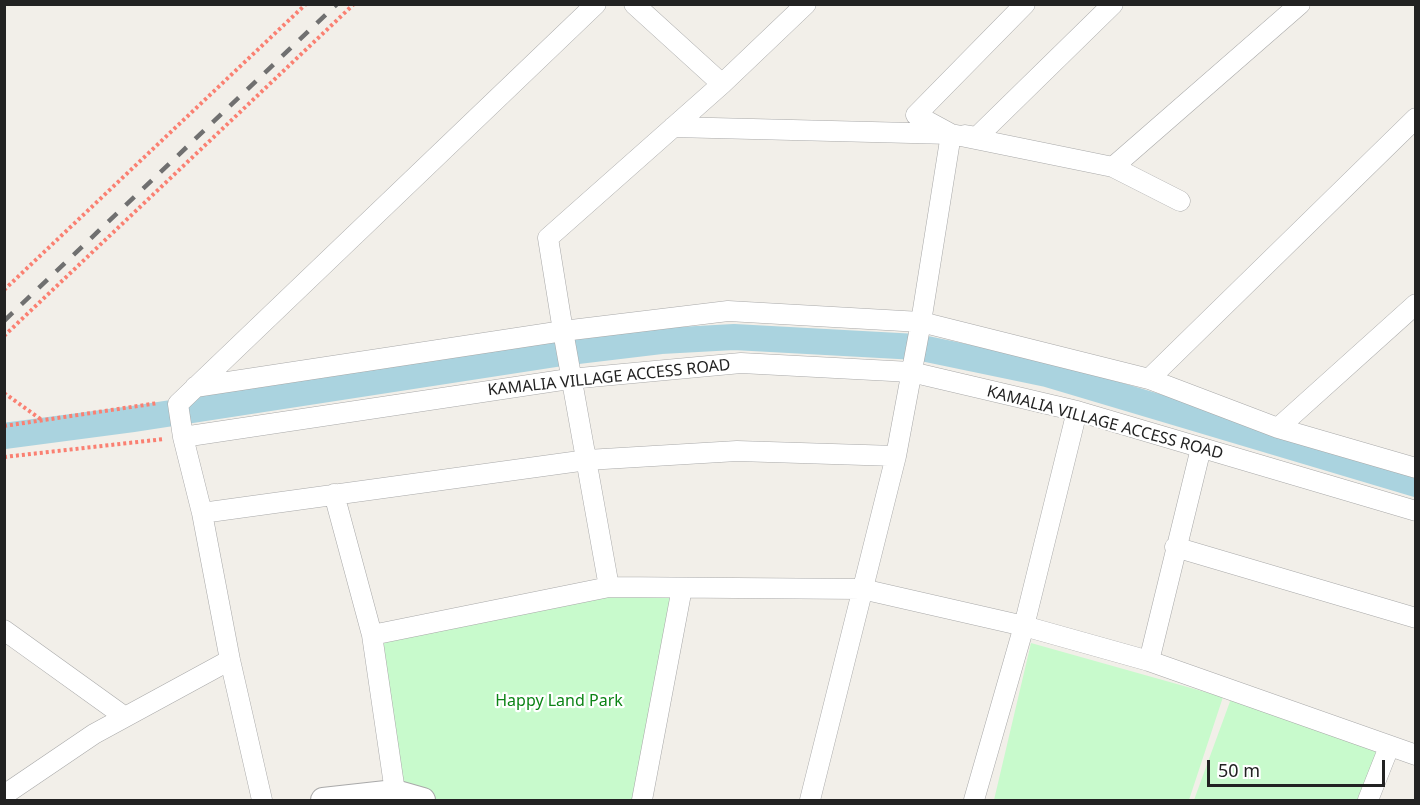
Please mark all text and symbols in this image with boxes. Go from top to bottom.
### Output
street label: KAMALIA VILLAGE ACCESS ROAD [487,356,731,400]
street label: KAMALIA VILLAGE ACCESS ROAD [985,382,1225,464]
park label: Happy Land Park [495,691,623,711]
scale bar [1210,748,1388,786]
text: 50 m [1218,758,1260,782]

